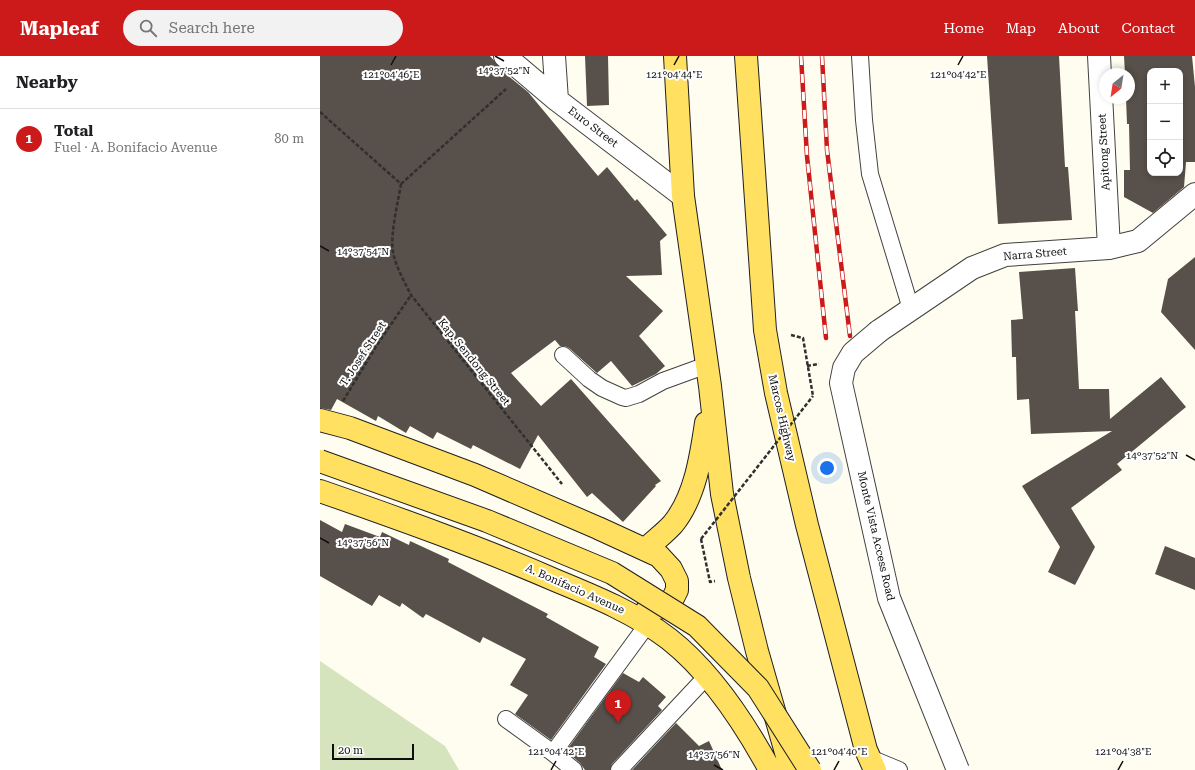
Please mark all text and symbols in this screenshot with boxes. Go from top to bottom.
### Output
search box [123,10,403,46]
text: Mapleaf [20,17,99,40]
icon: search [137,17,159,39]
text: Search here [169,19,255,37]
text: Home [943,20,984,36]
text: Map [1006,20,1036,36]
text: About [1058,20,1100,36]
text: Contact [1122,20,1175,36]
text: 14°37'52"N [478,65,530,76]
north arrow [1099,68,1135,104]
map controls [1147,68,1183,176]
button: + [1147,68,1183,104]
text: 121°04'46"E [363,69,419,80]
text: 121°04'44"E [646,69,702,80]
text: 121°04'42"E [930,69,986,80]
text: Nearby [16,72,78,92]
street label: Euro Street [565,104,621,150]
button: − [1147,104,1183,140]
street label: Apitong Street [1096,113,1112,191]
text: Total [54,122,93,140]
text: 1 [25,131,33,146]
text: 80 m [274,131,304,146]
text: Fuel · A. Bonifacio Avenue [54,140,217,155]
button: locate [1147,140,1183,176]
street label: Narra Street [1003,245,1067,263]
text: 14°37'54"N [337,246,389,257]
street label: Kap. Sendong Street [435,316,513,408]
street label: T. Josef Street [337,319,389,389]
street label: Marcos Highway [766,373,798,463]
text: 14°37'52"N [1126,450,1178,461]
your location [817,458,837,478]
street label: Monte Vista Access Road [855,470,897,602]
text: 14°37'56"N [337,537,389,548]
street label: A. Bonifacio Avenue [523,561,627,617]
pin: 1 [605,690,631,723]
scale bar [332,742,414,761]
text: 20 m [338,744,363,757]
text: 121°04'42"E [528,746,584,757]
text: 121°04'40"E [811,746,867,757]
text: 121°04'38"E [1095,746,1151,757]
text: 14°37'56"N [688,749,740,760]

